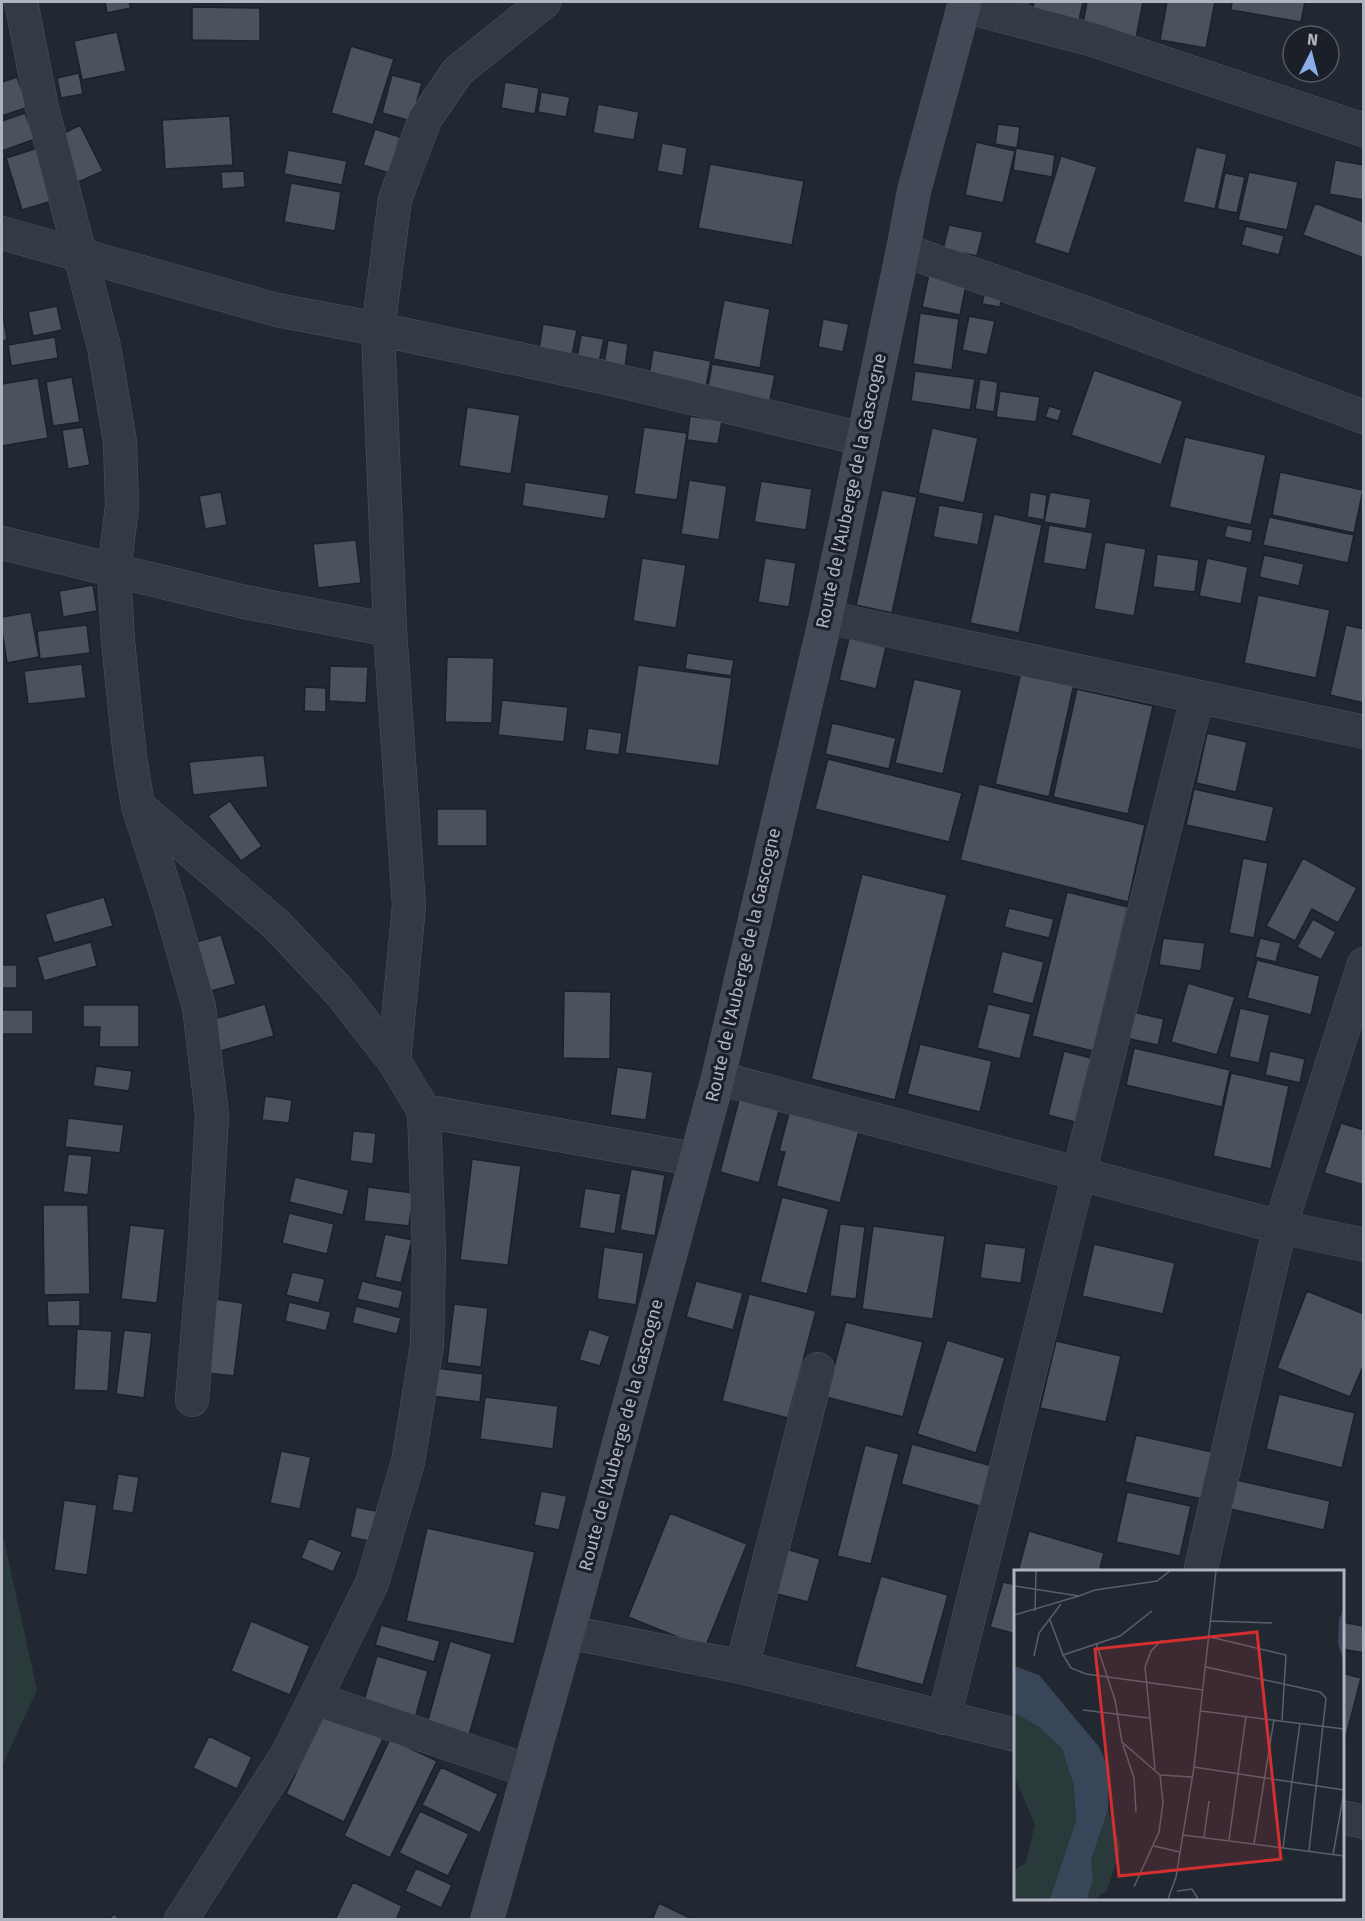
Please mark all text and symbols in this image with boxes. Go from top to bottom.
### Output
north arrow [1281,24,1341,84]
text: N [1306,30,1319,50]
street label: Route de l'Auberge de la Gascogne [811,351,891,631]
street label: Route de l'Auberge de la Gascogne [701,826,785,1104]
street label: Route de l'Auberge de la Gascogne [574,1297,668,1573]
inset map [1014,1570,1344,1900]

